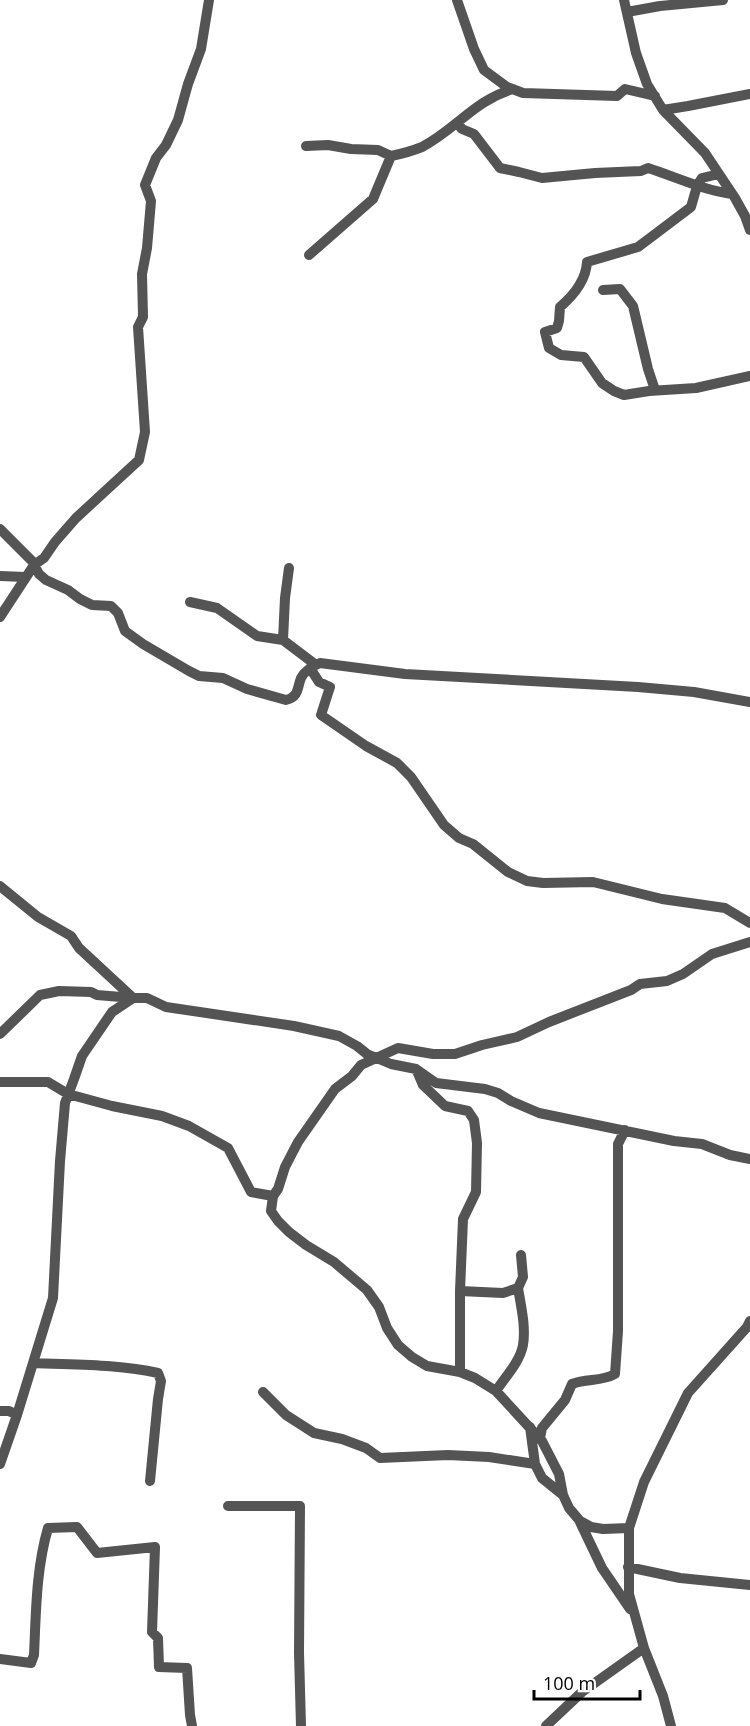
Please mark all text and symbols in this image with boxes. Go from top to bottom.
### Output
scale bar [534,1663,640,1701]
text: 100 m [543,1671,595,1695]

